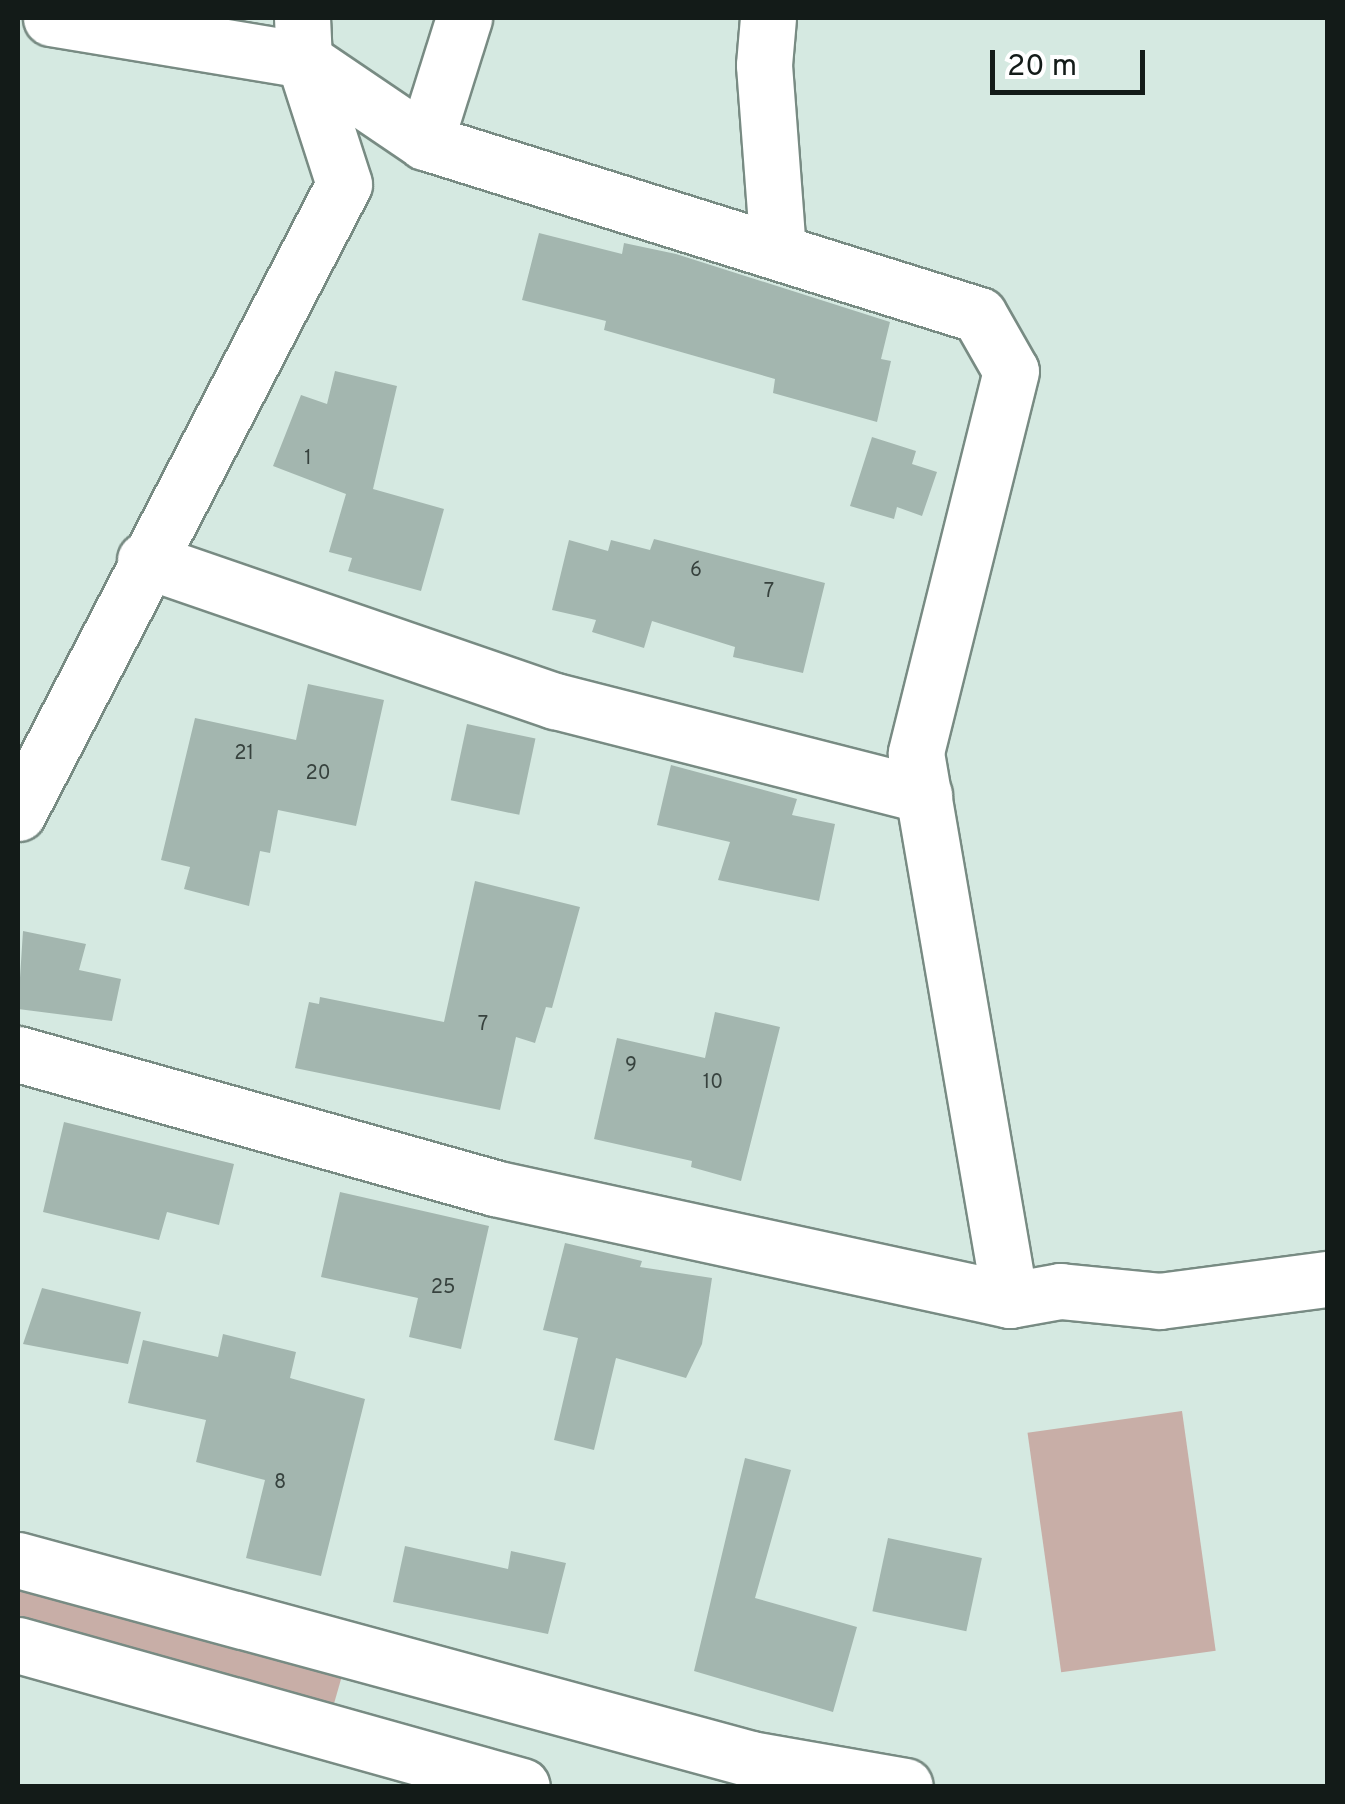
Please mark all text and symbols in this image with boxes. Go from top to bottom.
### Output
scale bar [995,30,1150,92]
text: 20 m [1007,49,1077,86]
house number: 1 [304,447,312,471]
house number: 6 [690,559,702,583]
house number: 7 [764,580,774,604]
house number: 21 [234,742,254,766]
house number: 20 [305,762,331,786]
house number: 7 [478,1013,488,1037]
house number: 9 [625,1054,637,1078]
house number: 10 [703,1071,723,1095]
house number: 25 [431,1276,455,1300]
house number: 8 [274,1471,286,1495]

